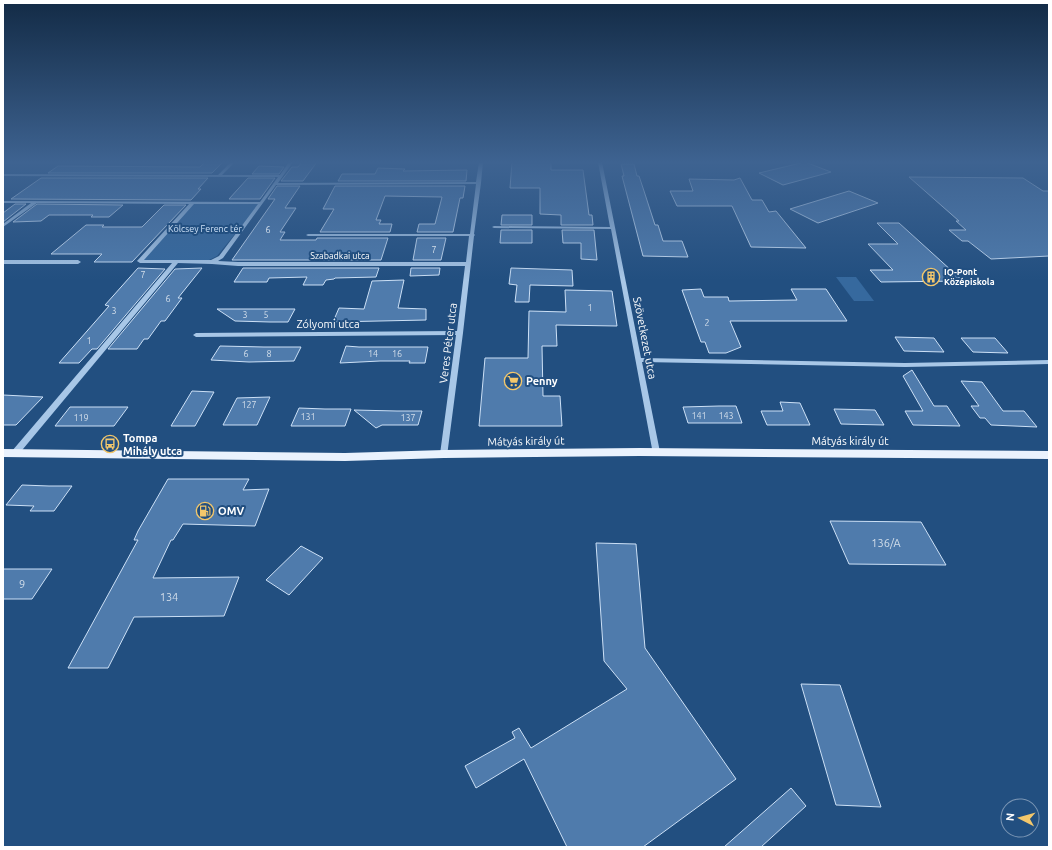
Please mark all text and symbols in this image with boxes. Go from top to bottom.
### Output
park label: Kölcsey Ferenc tér [168,224,242,234]
house number: 6 [265,225,271,235]
house number: 7 [431,245,437,255]
street label: Szabadkai utca [310,251,370,261]
building icon: IQ-Pont Középiskola [921,267,941,287]
place label: IQ-Pont Középiskola [944,267,995,287]
house number: 7 [140,270,146,280]
house number: 6 [165,294,171,304]
street label: Szövetkezet utca [631,296,659,380]
street label: Veres Péter utca [437,302,459,384]
house number: 1 [587,303,593,313]
house number: 3 [111,306,117,316]
house number: 3 [242,310,248,320]
house number: 5 [263,310,269,320]
street label: Zólyomi utca [296,318,360,330]
house number: 2 [704,318,710,328]
house number: 1 [86,336,92,346]
house number: 6 [243,349,249,359]
house number: 8 [266,349,272,359]
house number: 14 [368,349,378,359]
house number: 16 [392,349,402,359]
supermarket icon: Penny [503,371,523,391]
place label: Penny [526,375,558,387]
house number: 127 [241,400,257,410]
house number: 141 [691,411,707,421]
house number: 143 [718,411,734,421]
house number: 131 [300,412,316,422]
house number: 119 [73,413,89,423]
house number: 137 [400,413,416,423]
place label: Tompa Mihály utca [123,432,182,457]
bus stop icon: Tompa Mihály utca [100,434,120,454]
street label: Mátyás király út [487,434,565,448]
street label: Mátyás király út [811,435,889,447]
fuel station icon: OMV [195,501,215,521]
place label: OMV [218,505,244,517]
house number: 136/A [871,537,902,549]
house number: 9 [19,578,25,590]
house number: 134 [160,591,178,603]
north arrow [1000,798,1040,838]
text: N [1004,812,1016,822]

